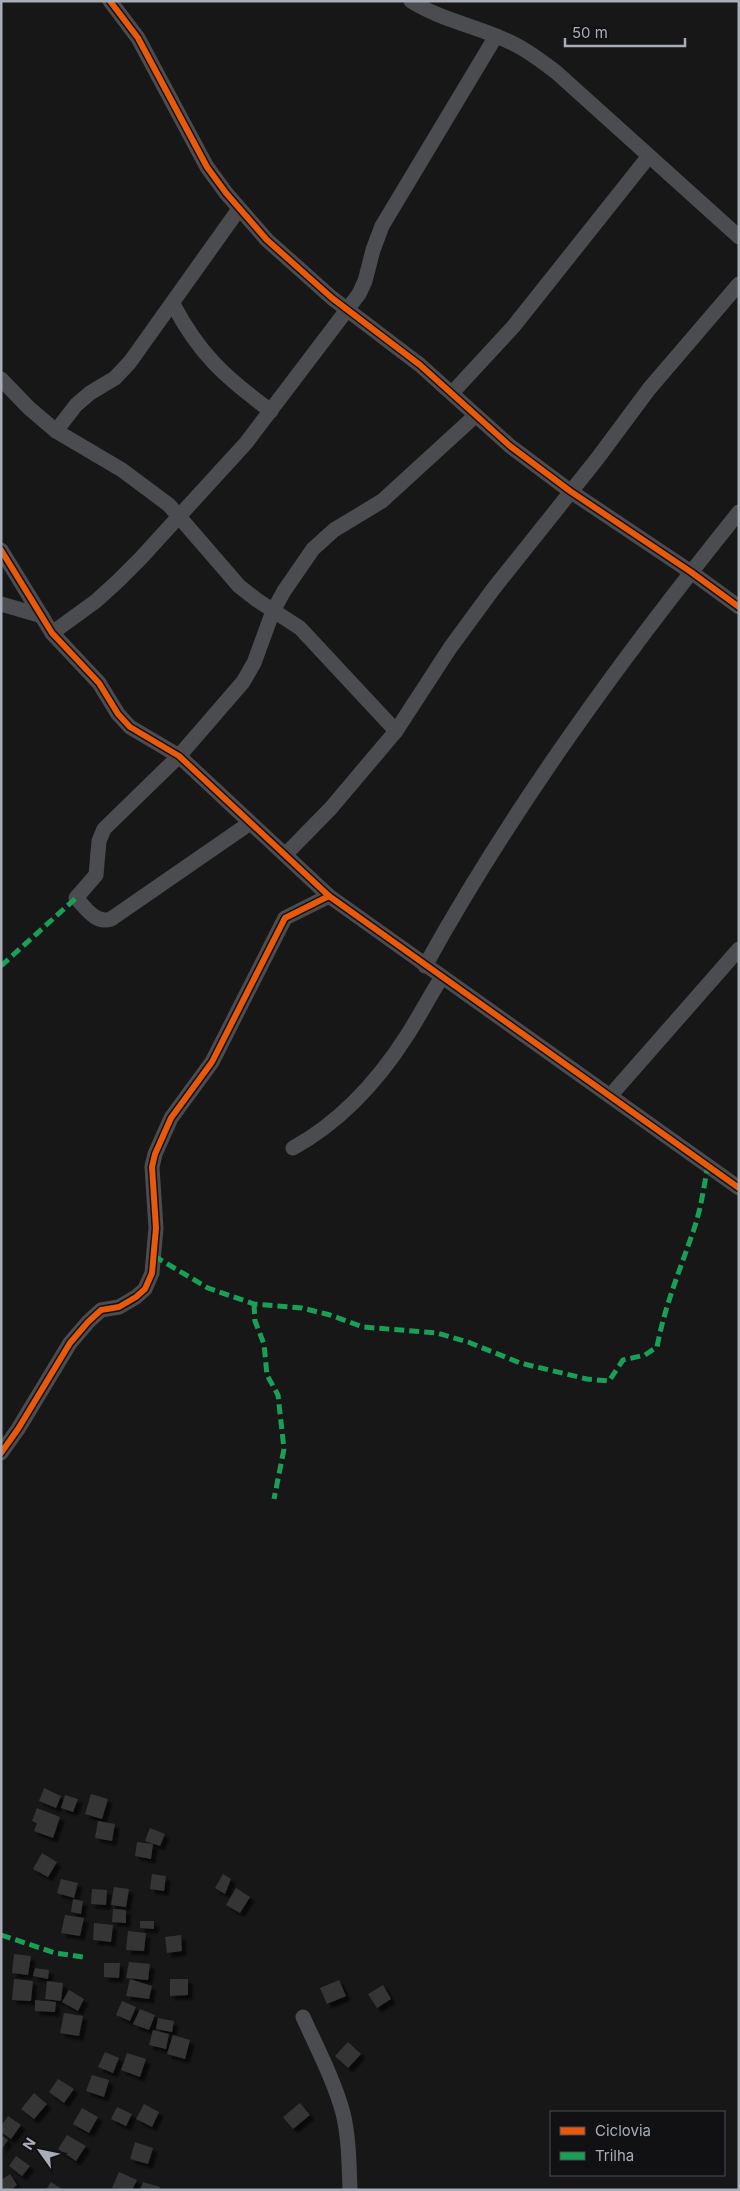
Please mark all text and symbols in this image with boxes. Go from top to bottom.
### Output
scale bar [565,15,685,47]
text: 50 m [572,23,608,42]
legend [550,2111,725,2176]
text: Ciclovia [595,2121,651,2140]
north arrow [15,2126,65,2176]
text: N [19,2135,39,2153]
text: Trilha [595,2146,634,2165]

